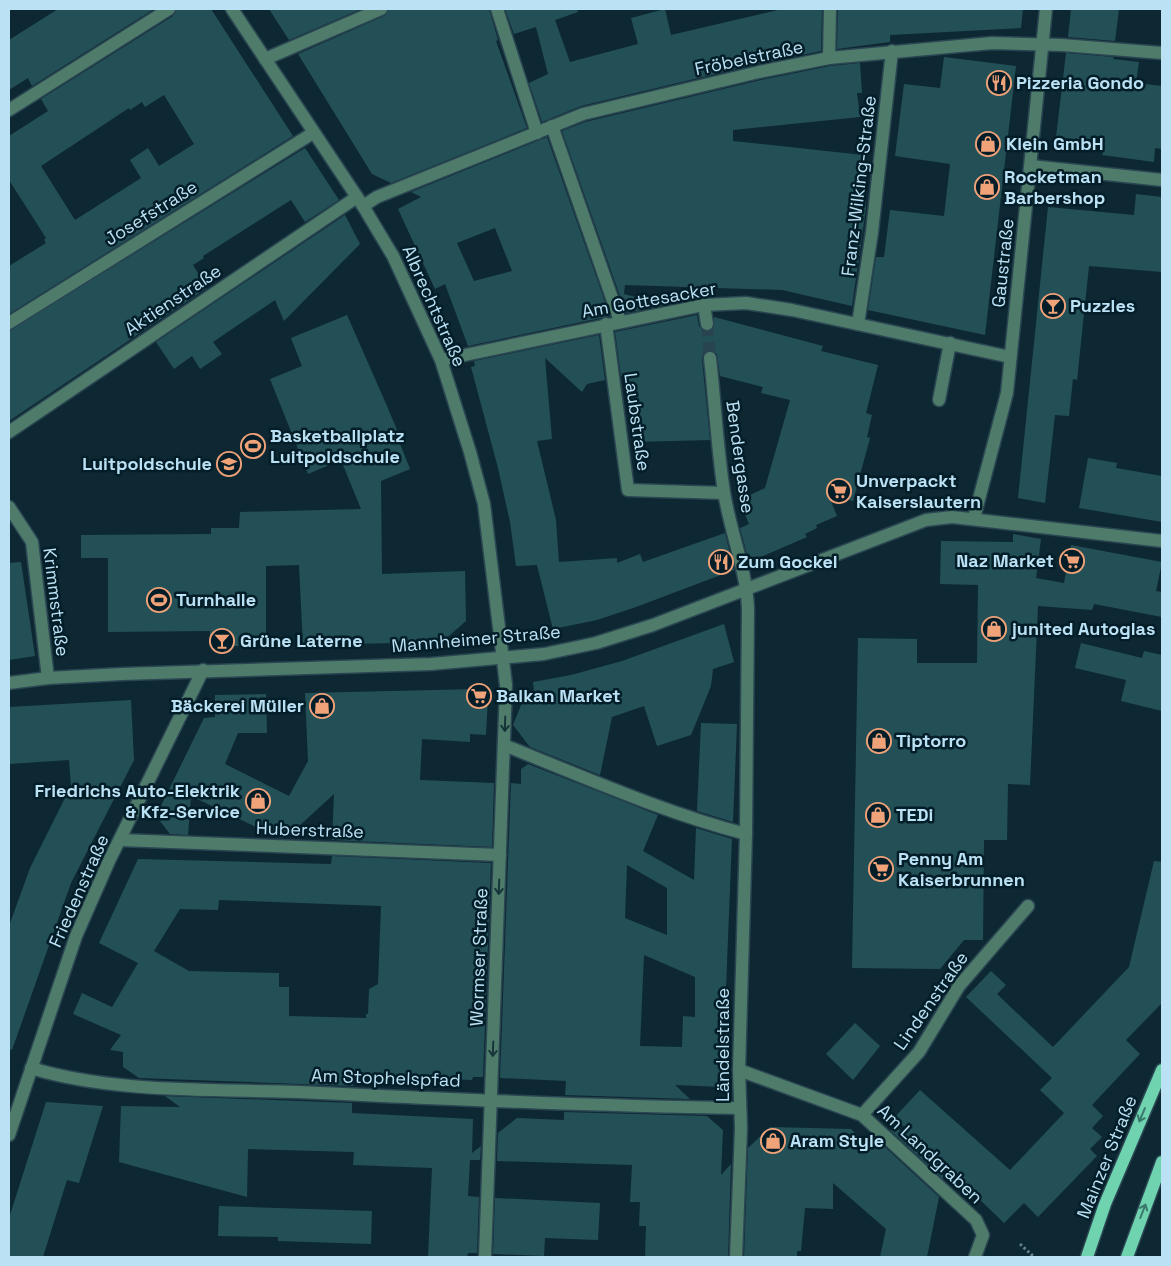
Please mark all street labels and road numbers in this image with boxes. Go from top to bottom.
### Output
street label: Fröbelstraße [693,35,805,80]
street label: Franz-Wilking-Straße [836,94,881,278]
street label: Josefstraße [100,175,201,250]
street label: Gaustraße [986,217,1019,309]
street label: Albrechtstraße [397,241,472,370]
street label: Aktienstraße [120,259,225,340]
street label: Am Gottesacker [580,276,718,323]
street label: Laubstraße [619,371,656,473]
street label: Bendergasse [721,399,760,515]
street label: Krimmstraße [38,546,75,658]
street label: Mannheimer Straße [390,620,562,657]
street label: Huberstraße [256,816,364,843]
street label: Friedenstraße [43,831,114,951]
street label: Wormser Straße [465,887,492,1027]
street label: Lindenstraße [888,947,973,1054]
street label: Ländelstraße [711,988,734,1102]
street label: Am Stophelspfad [311,1063,461,1092]
street label: Mainzer Straße [1071,1092,1142,1222]
street label: Am Landgraben [873,1099,988,1208]

